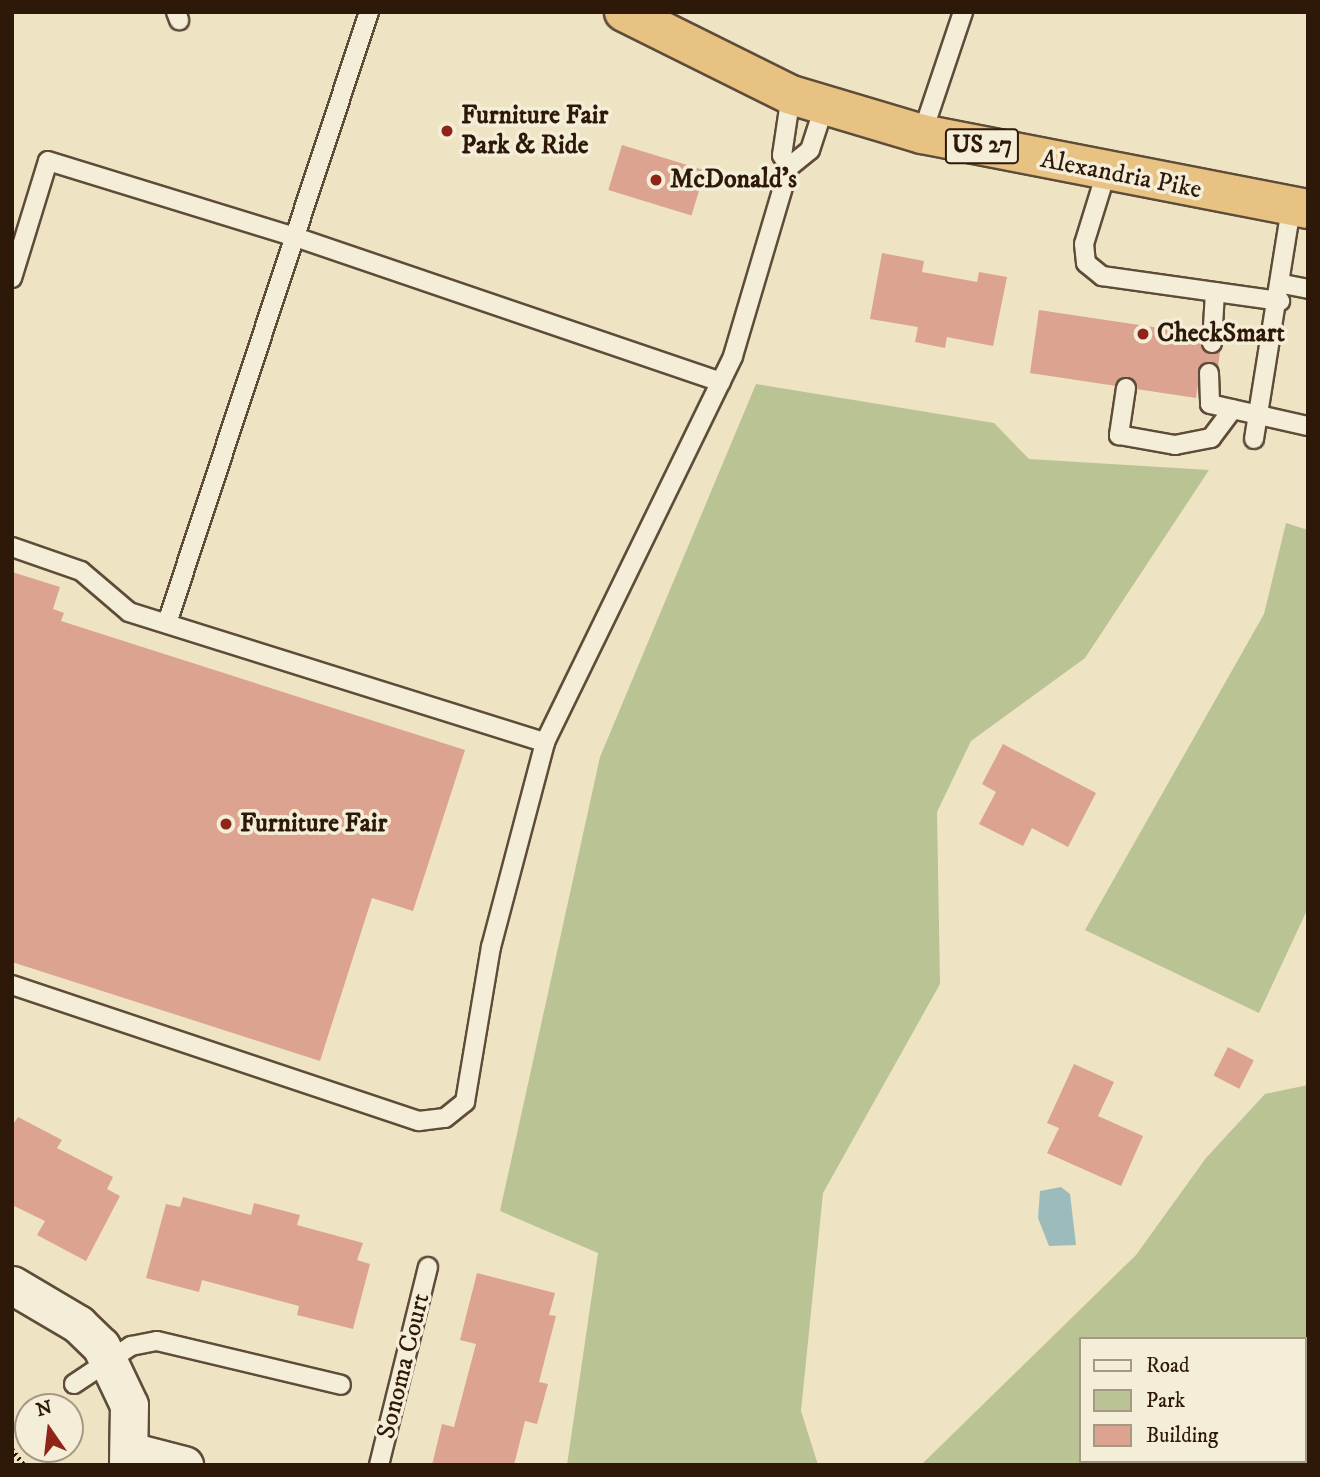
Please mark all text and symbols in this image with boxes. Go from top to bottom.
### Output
place label: Furniture Fair Park & Ride [461,100,608,162]
marker: Furniture Fair Park & Ride [439,123,455,139]
road number: US 27 [944,126,1020,166]
street label: Alexandria Pike [1038,144,1204,206]
place label: McDonald's [670,164,797,196]
marker: McDonald's [648,172,664,188]
place label: CheckSmart [1157,318,1285,350]
marker: CheckSmart [1135,326,1151,342]
place label: Furniture Fair [240,808,387,840]
marker: Furniture Fair [218,816,234,832]
street label: Sonoma Court [371,1290,437,1442]
legend [1078,1337,1306,1463]
text: Road [1146,1353,1190,1379]
text: Park [1146,1388,1185,1414]
north arrow [14,1393,84,1463]
text: N [34,1396,55,1422]
text: Building [1146,1423,1218,1449]

